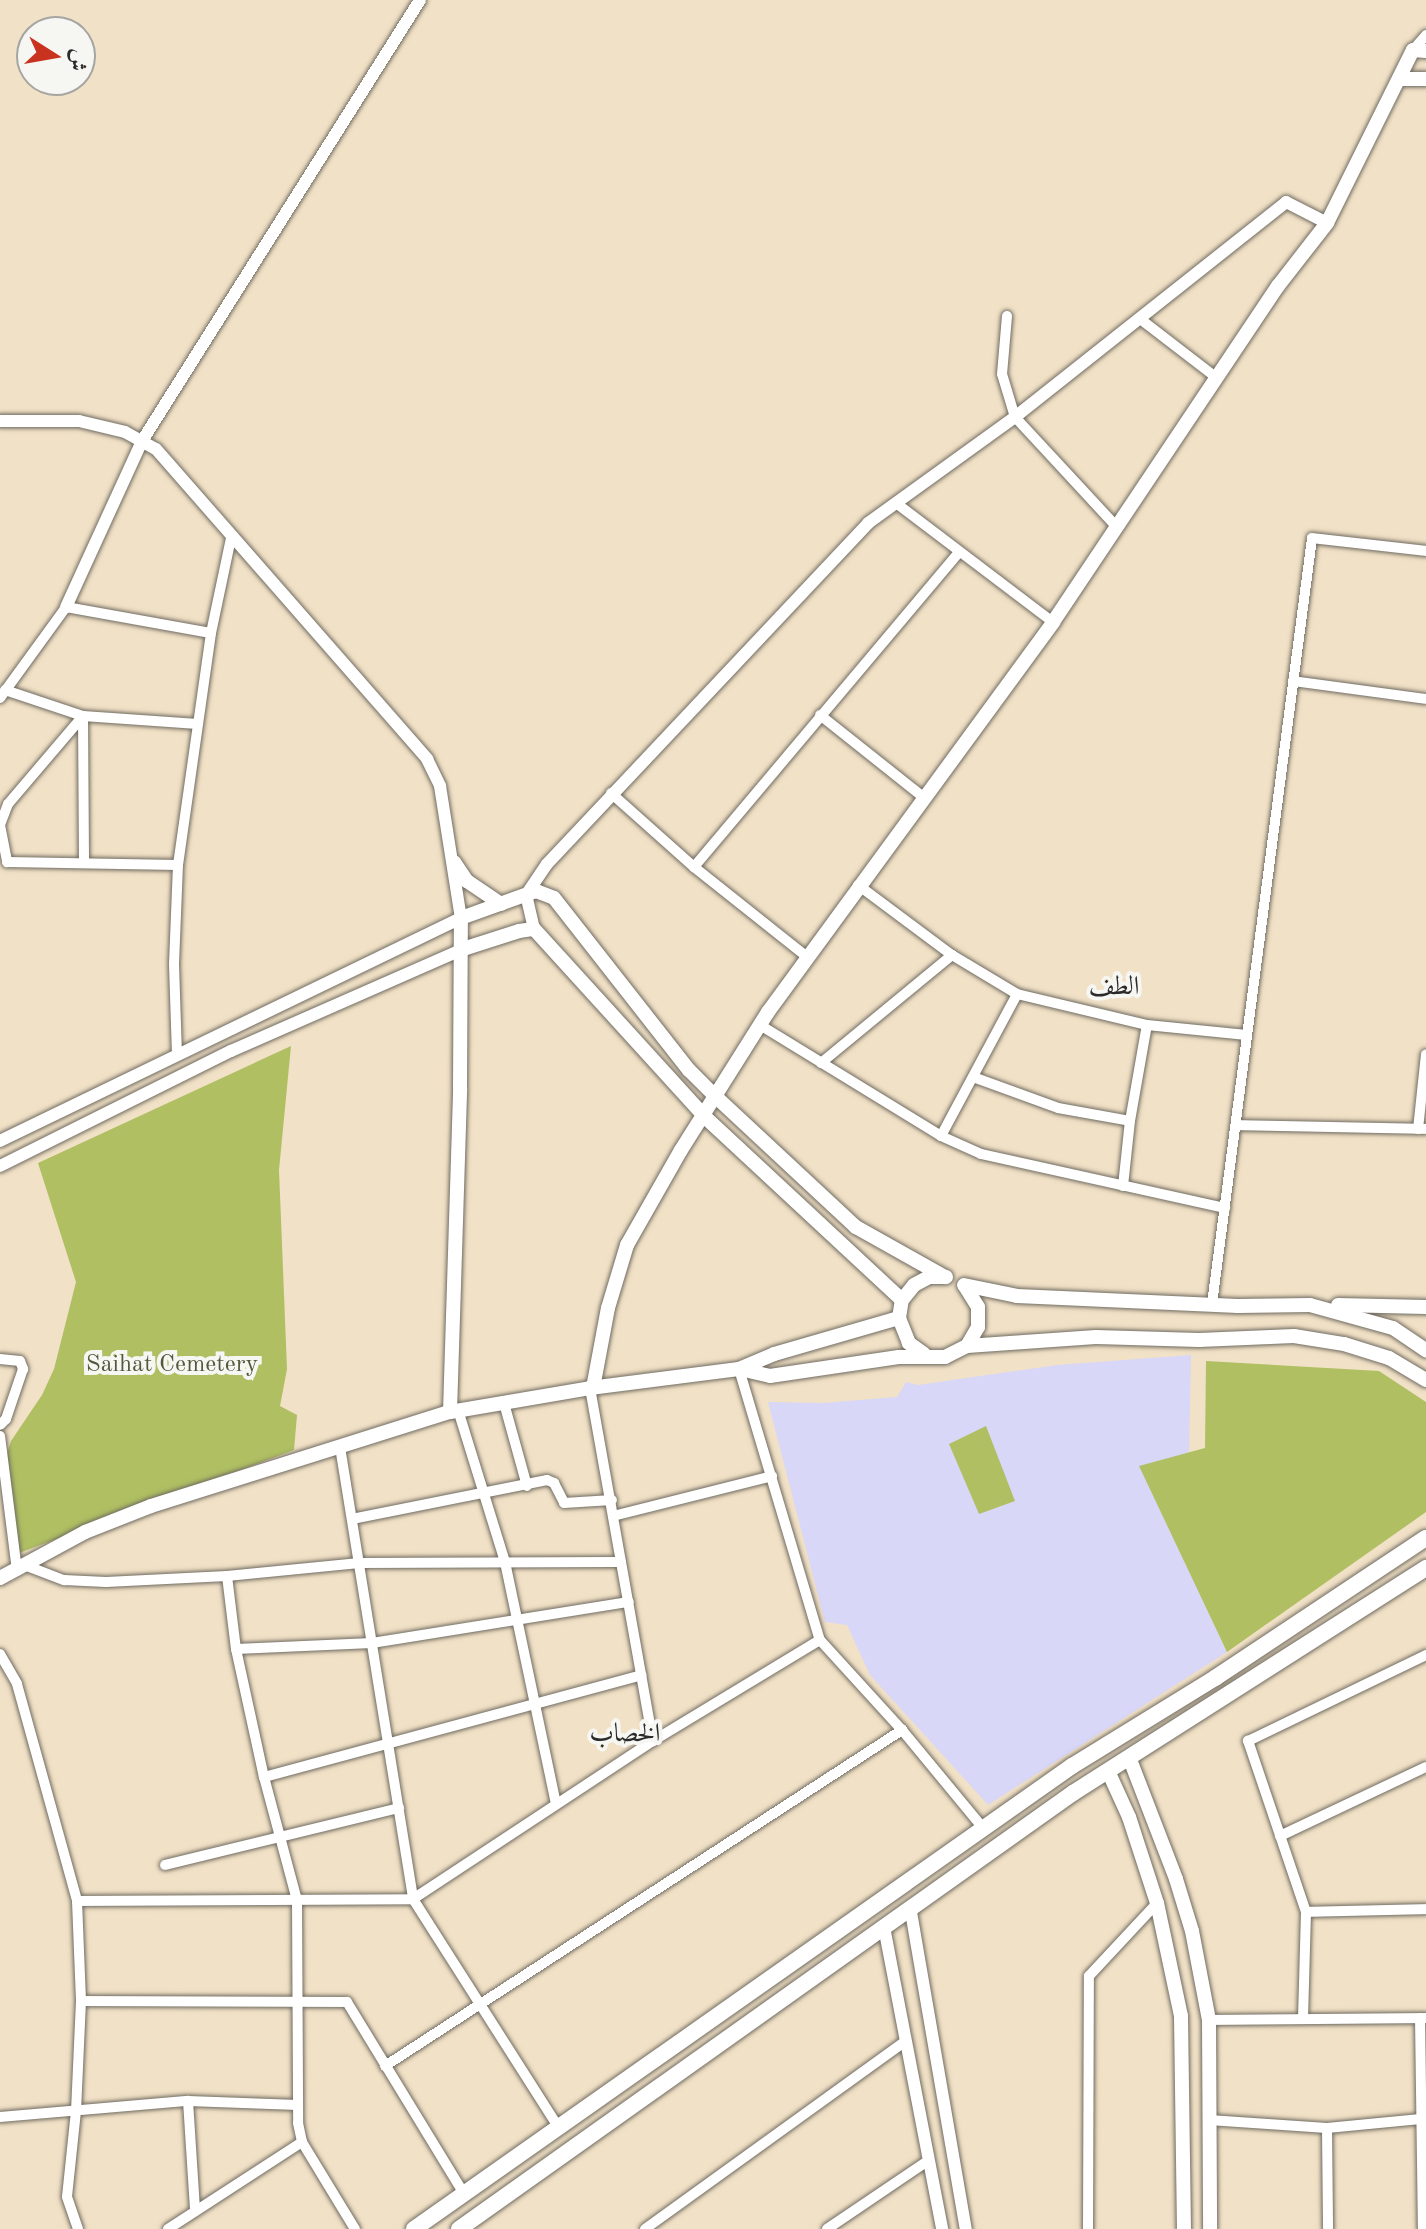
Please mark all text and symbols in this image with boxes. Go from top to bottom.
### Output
north arrow [16,16,96,96]
text: ش [65,47,90,73]
district label: الطف [1089,972,1139,1004]
park label: Saihat Cemetery [86,1352,258,1380]
district label: الخصاب [590,1719,660,1751]

